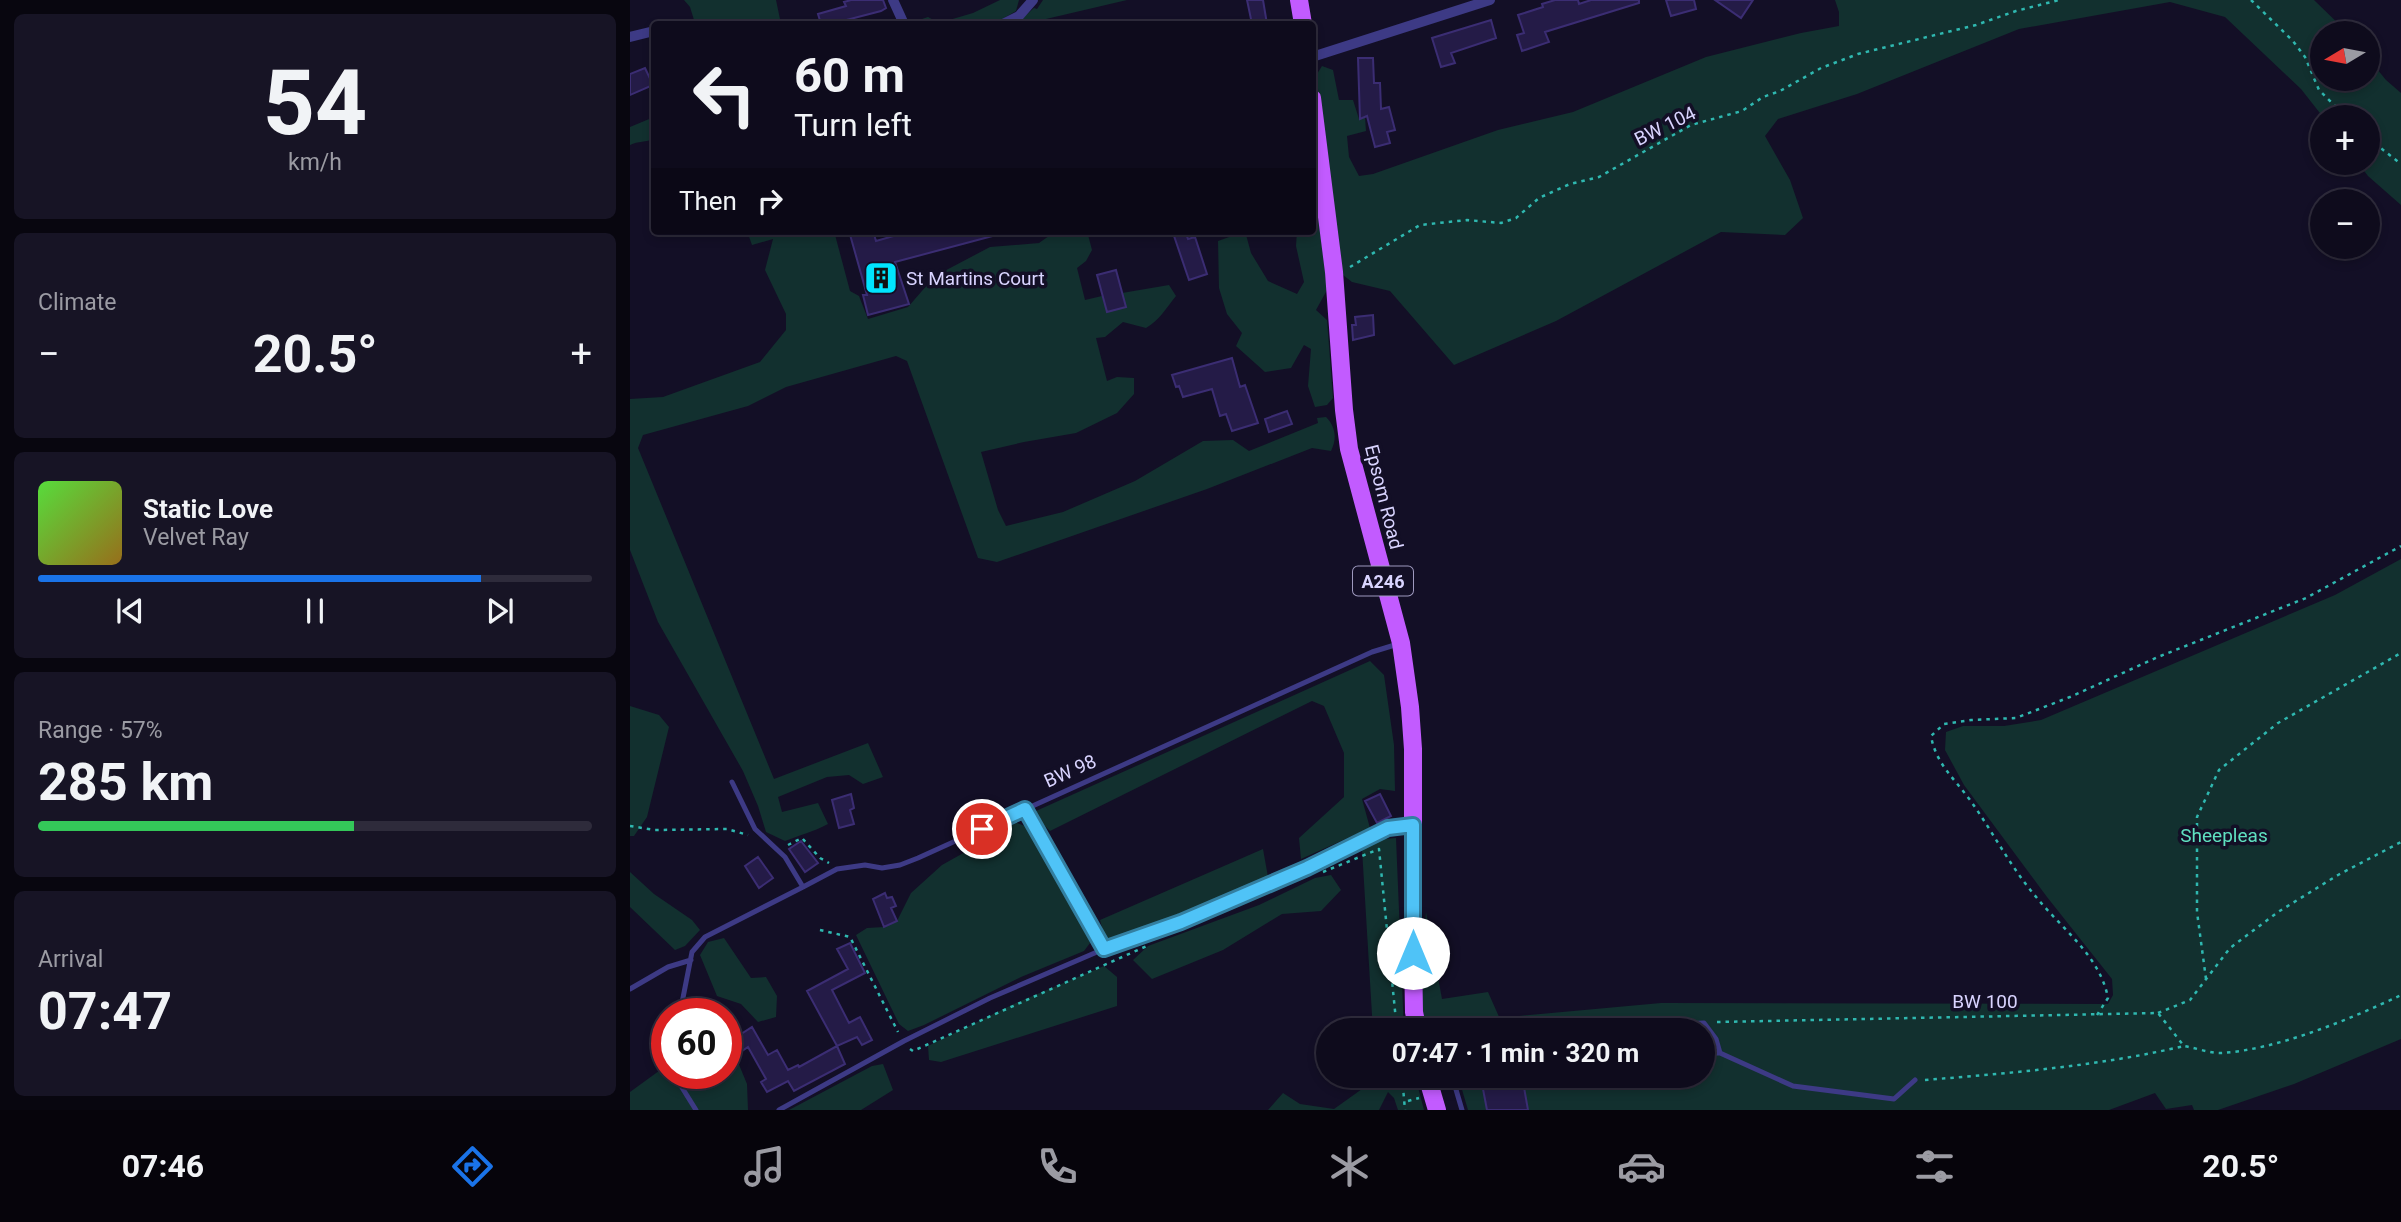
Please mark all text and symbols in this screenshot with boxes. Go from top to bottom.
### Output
north arrow [2310,21,2380,91]
map controls [2310,21,2380,259]
text: 60 m [794,47,905,104]
icon: left [679,49,770,140]
text: 54 [263,50,367,156]
street label: BW 104 [1631,101,1700,151]
button: + [2310,105,2380,175]
text: Turn left [794,106,912,144]
text: km/h [288,149,342,176]
icon: right [751,182,789,220]
text: Then [679,186,737,216]
button: − [2310,189,2380,259]
building icon: St Martins Court [862,259,900,297]
place label: St Martins Court [906,267,1045,290]
text: Climate [38,289,117,316]
text: 20.5° [253,324,378,385]
text: − [38,332,60,376]
text: + [570,332,592,376]
street label: Epsom Road [1360,442,1408,552]
text: Static Love [143,494,273,524]
text: Velvet Ray [143,524,249,551]
road number: A246 [1353,566,1413,596]
icon: previous [111,592,149,630]
icon: pause [296,592,334,630]
icon: next [481,592,519,630]
text: Range · 57% [38,717,163,744]
street label: BW 98 [1040,749,1100,793]
text: 285 km [38,752,213,813]
pin [952,799,1012,859]
icon: arrive [963,810,1001,848]
park label: Sheepleas [2180,824,2268,847]
position arrow [1376,916,1450,990]
text: Arrival [38,946,103,973]
text: 07:47 [38,981,172,1042]
street label: BW 100 [1952,990,2018,1013]
speed limit sign: 60 [651,998,742,1089]
text: 07:47 · 1 min · 320 m [1392,1038,1639,1068]
icon: directions [448,1142,497,1191]
icon: music [740,1142,789,1191]
icon: phone [1033,1142,1082,1191]
icon: climate [1325,1142,1374,1191]
icon: car [1617,1142,1666,1191]
icon: filters [1910,1142,1959,1191]
text: 07:46 [122,1147,204,1185]
text: 20.5° [2202,1147,2279,1185]

